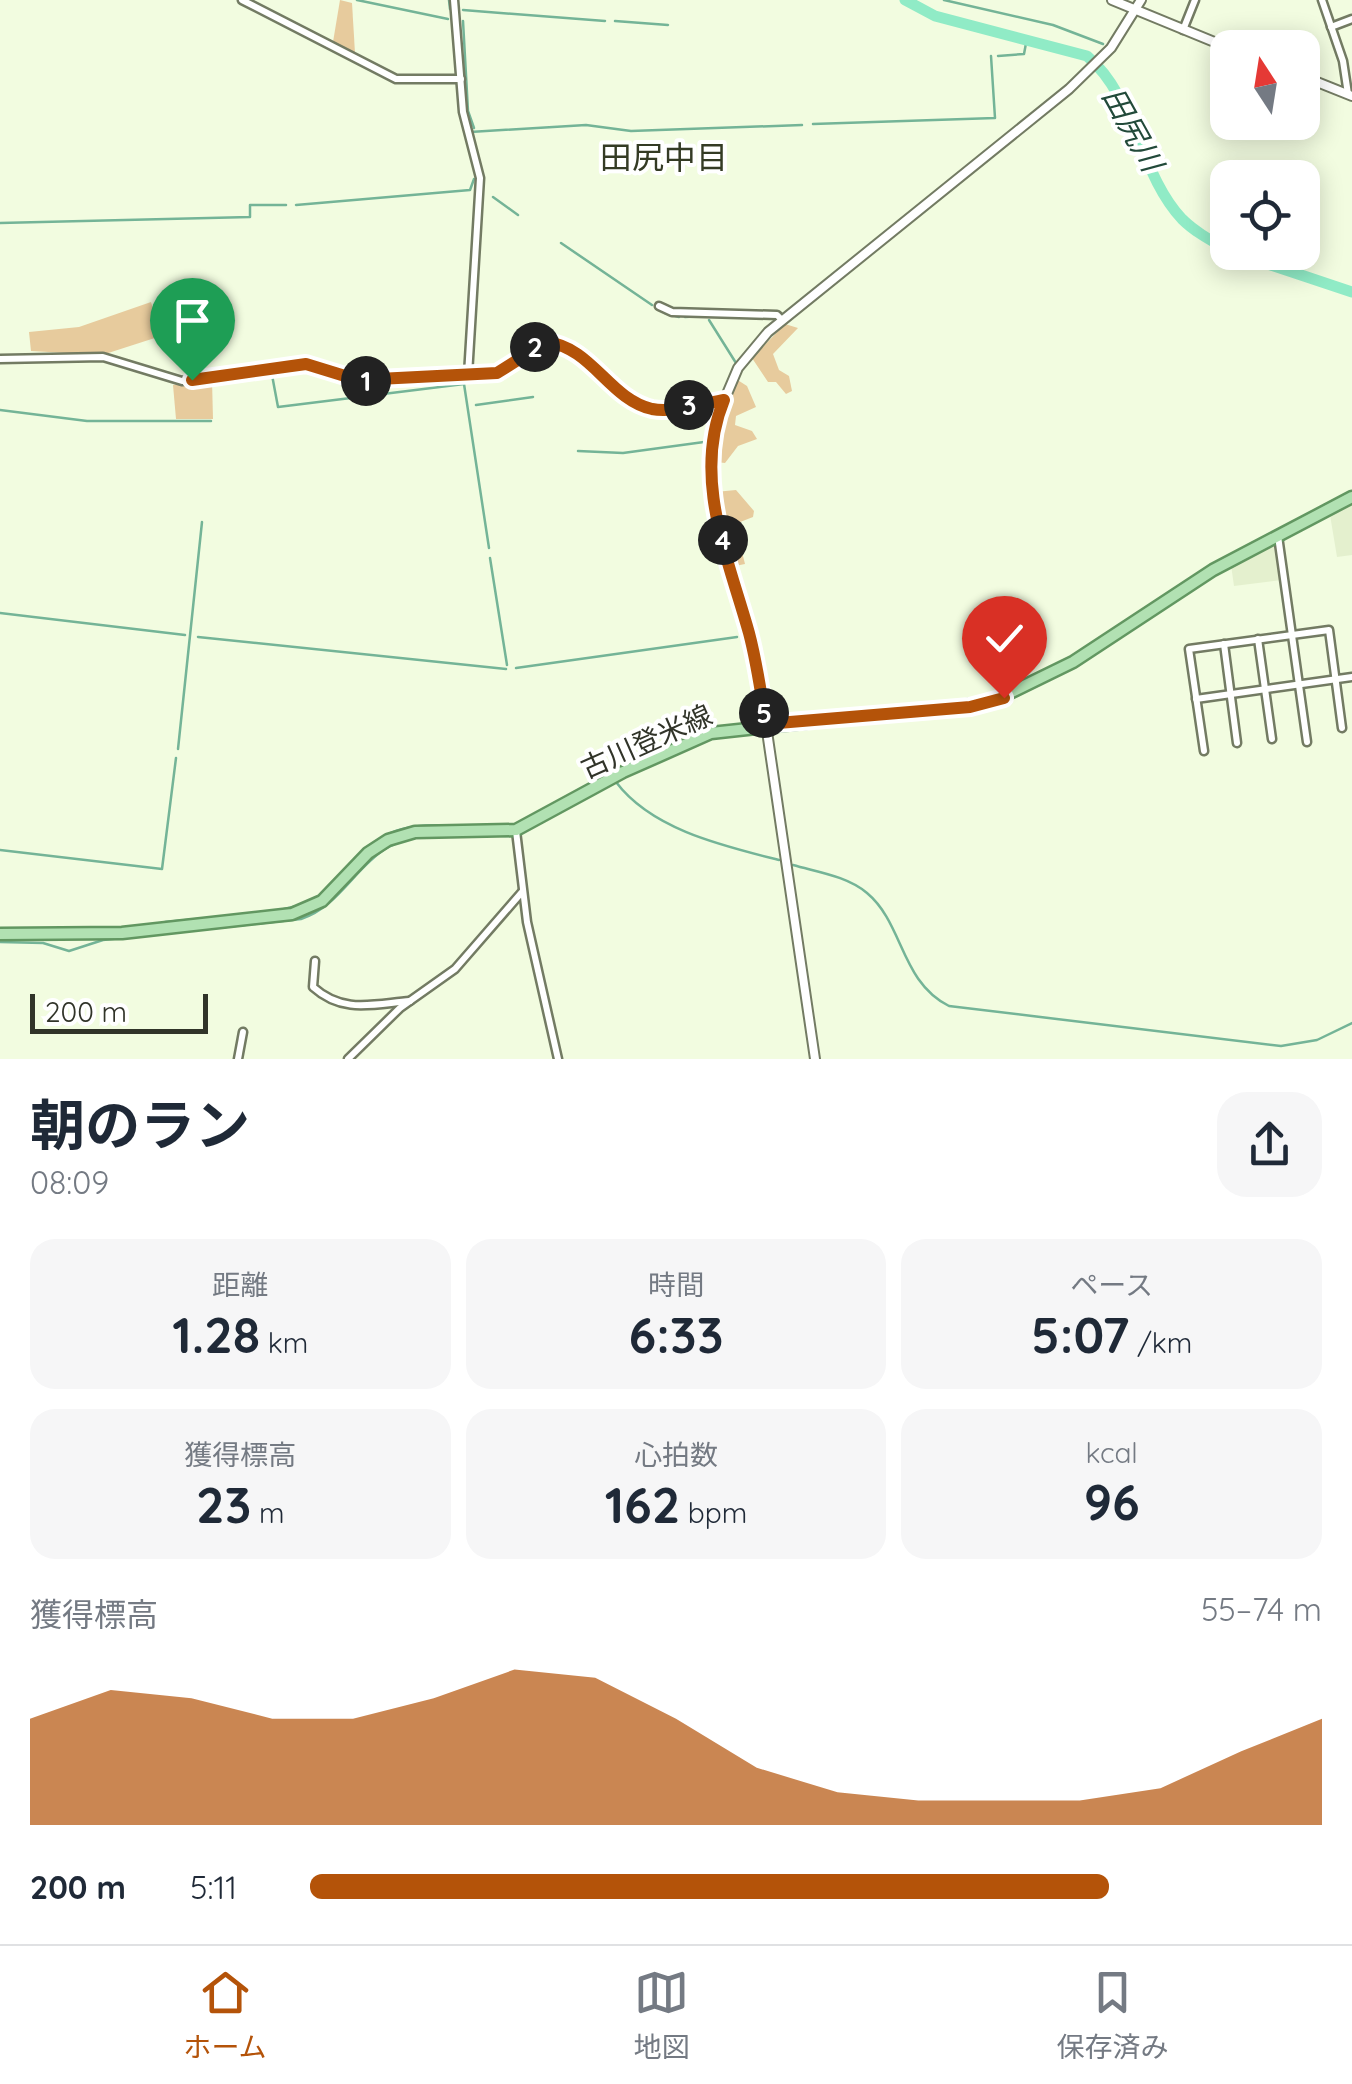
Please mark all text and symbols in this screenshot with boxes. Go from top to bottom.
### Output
north arrow [1210,30,1320,140]
map controls [1210,30,1320,270]
water label: 田尻川 [1095,80,1173,180]
district label: 田尻中目 [600,137,728,177]
button: locate [1210,160,1320,270]
pin [150,278,235,381]
icon: arrive [165,293,220,348]
pin: 2 [510,322,560,372]
text: 2 [527,329,543,364]
pin: 1 [341,356,391,406]
text: 1 [361,363,371,398]
pin: 3 [664,380,714,430]
text: 3 [681,387,697,422]
pin: 4 [698,515,748,565]
text: 4 [715,522,731,557]
pin [962,596,1047,699]
icon: check [977,611,1032,666]
pin: 5 [739,688,789,738]
text: 5 [756,695,772,730]
street label: 古川登米線 [575,697,717,785]
scale bar [30,989,208,1034]
text: 200 m [45,994,127,1029]
text: 朝のラン [30,1090,250,1159]
button: share [1217,1092,1322,1197]
text: 08:09 [30,1162,109,1202]
text: 距離 [212,1267,268,1302]
text: 時間 [648,1267,704,1302]
text: ペース [1070,1267,1153,1302]
text: 1.28 [172,1303,260,1366]
text: 6:33 [628,1303,723,1366]
text: 5:07 [1031,1303,1130,1366]
text: km [260,1325,308,1360]
text: /km [1130,1325,1192,1360]
text: kcal [1086,1435,1138,1470]
text: 獲得標高 [184,1437,296,1472]
text: 心拍数 [634,1437,718,1472]
text: 96 [1084,1470,1140,1533]
text: 23 [196,1473,251,1536]
text: 162 [605,1473,680,1536]
text: m [251,1495,285,1530]
text: bpm [680,1495,747,1530]
text: 55–74 m [1201,1589,1322,1629]
text: 獲得標高 [30,1594,158,1634]
text: 200 m [30,1867,126,1907]
text: 5:11 [190,1867,237,1907]
tab: ホーム [183,1965,267,2065]
tab: 地図 [634,1965,690,2065]
tab: 保存済み [1056,1965,1169,2065]

